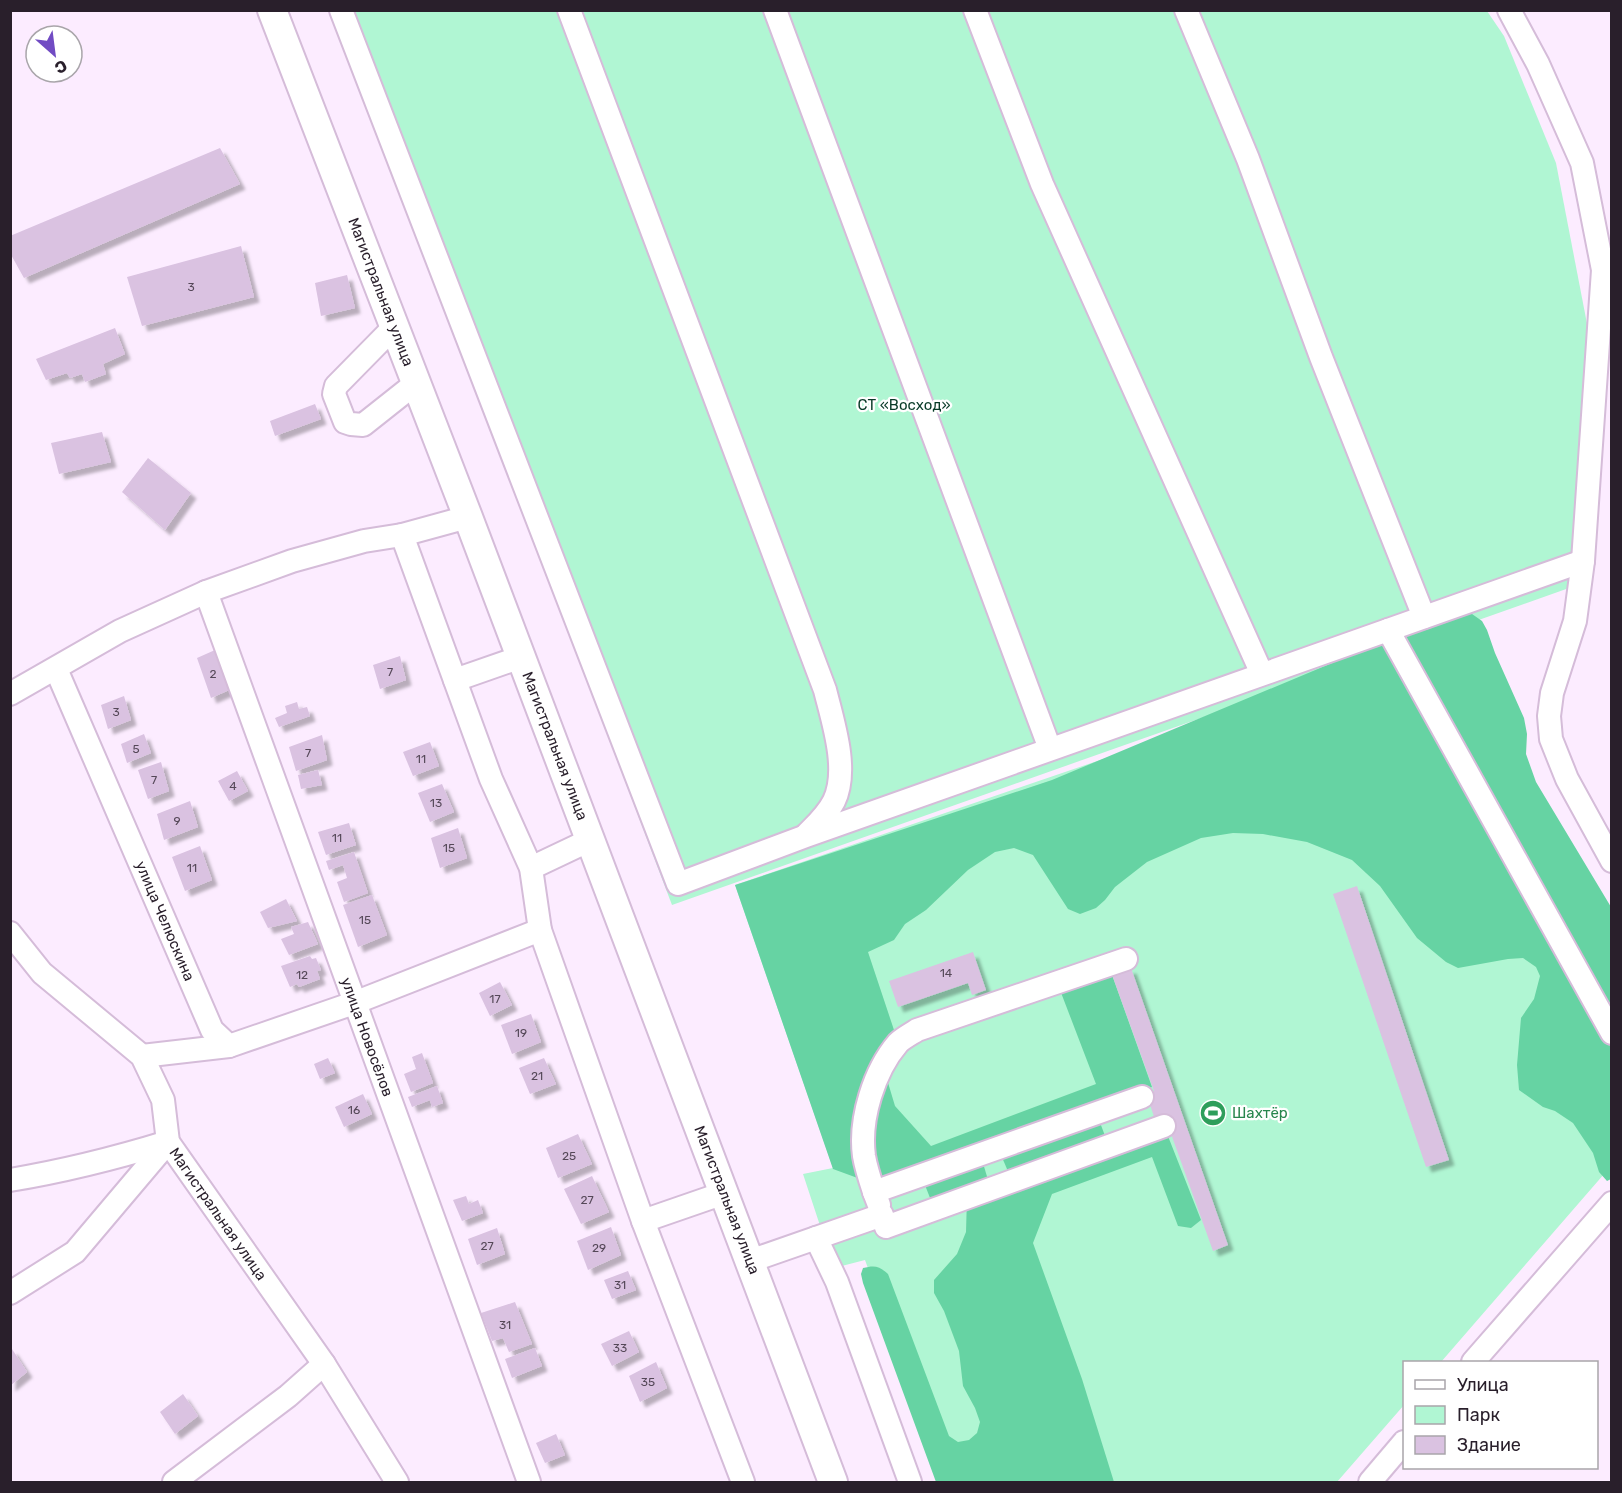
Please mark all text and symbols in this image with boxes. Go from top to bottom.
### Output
north arrow [24,24,84,84]
text: С [51,56,70,78]
street label: Магистральная улица [344,215,418,369]
house number: 3 [187,280,195,294]
park label: СТ «Восход» [857,396,951,414]
house number: 7 [387,665,393,679]
house number: 2 [209,667,217,681]
street label: Магистральная улица [518,669,592,823]
house number: 3 [112,705,120,719]
house number: 5 [132,742,140,756]
house number: 7 [305,746,311,760]
house number: 11 [416,752,426,766]
house number: 7 [151,773,157,787]
house number: 4 [229,779,237,793]
house number: 13 [430,796,442,810]
house number: 9 [173,814,181,828]
house number: 11 [332,831,342,845]
house number: 15 [443,841,455,855]
street label: улица Челюскина [132,858,198,984]
house number: 11 [187,861,197,875]
house number: 15 [359,913,371,927]
house number: 14 [940,966,953,980]
house number: 12 [296,968,308,982]
street label: улица Новосёлов [337,975,397,1099]
house number: 17 [489,992,501,1006]
house number: 19 [515,1026,527,1040]
house number: 21 [531,1069,543,1083]
sports icon: Шахтёр [1198,1098,1228,1128]
house number: 16 [348,1103,360,1117]
place label: Шахтёр [1232,1104,1288,1122]
street label: Магистральная улица [690,1123,764,1277]
street label: Магистральная улица [165,1144,271,1284]
house number: 25 [562,1149,576,1163]
house number: 27 [580,1193,594,1207]
house number: 27 [480,1239,494,1253]
house number: 29 [592,1241,606,1255]
house number: 31 [614,1278,626,1292]
house number: 31 [499,1318,511,1332]
house number: 33 [613,1341,627,1355]
legend [1403,1361,1598,1469]
text: Улица [1457,1374,1509,1396]
house number: 35 [641,1375,655,1389]
text: Парк [1457,1404,1501,1426]
text: Здание [1457,1434,1521,1456]

